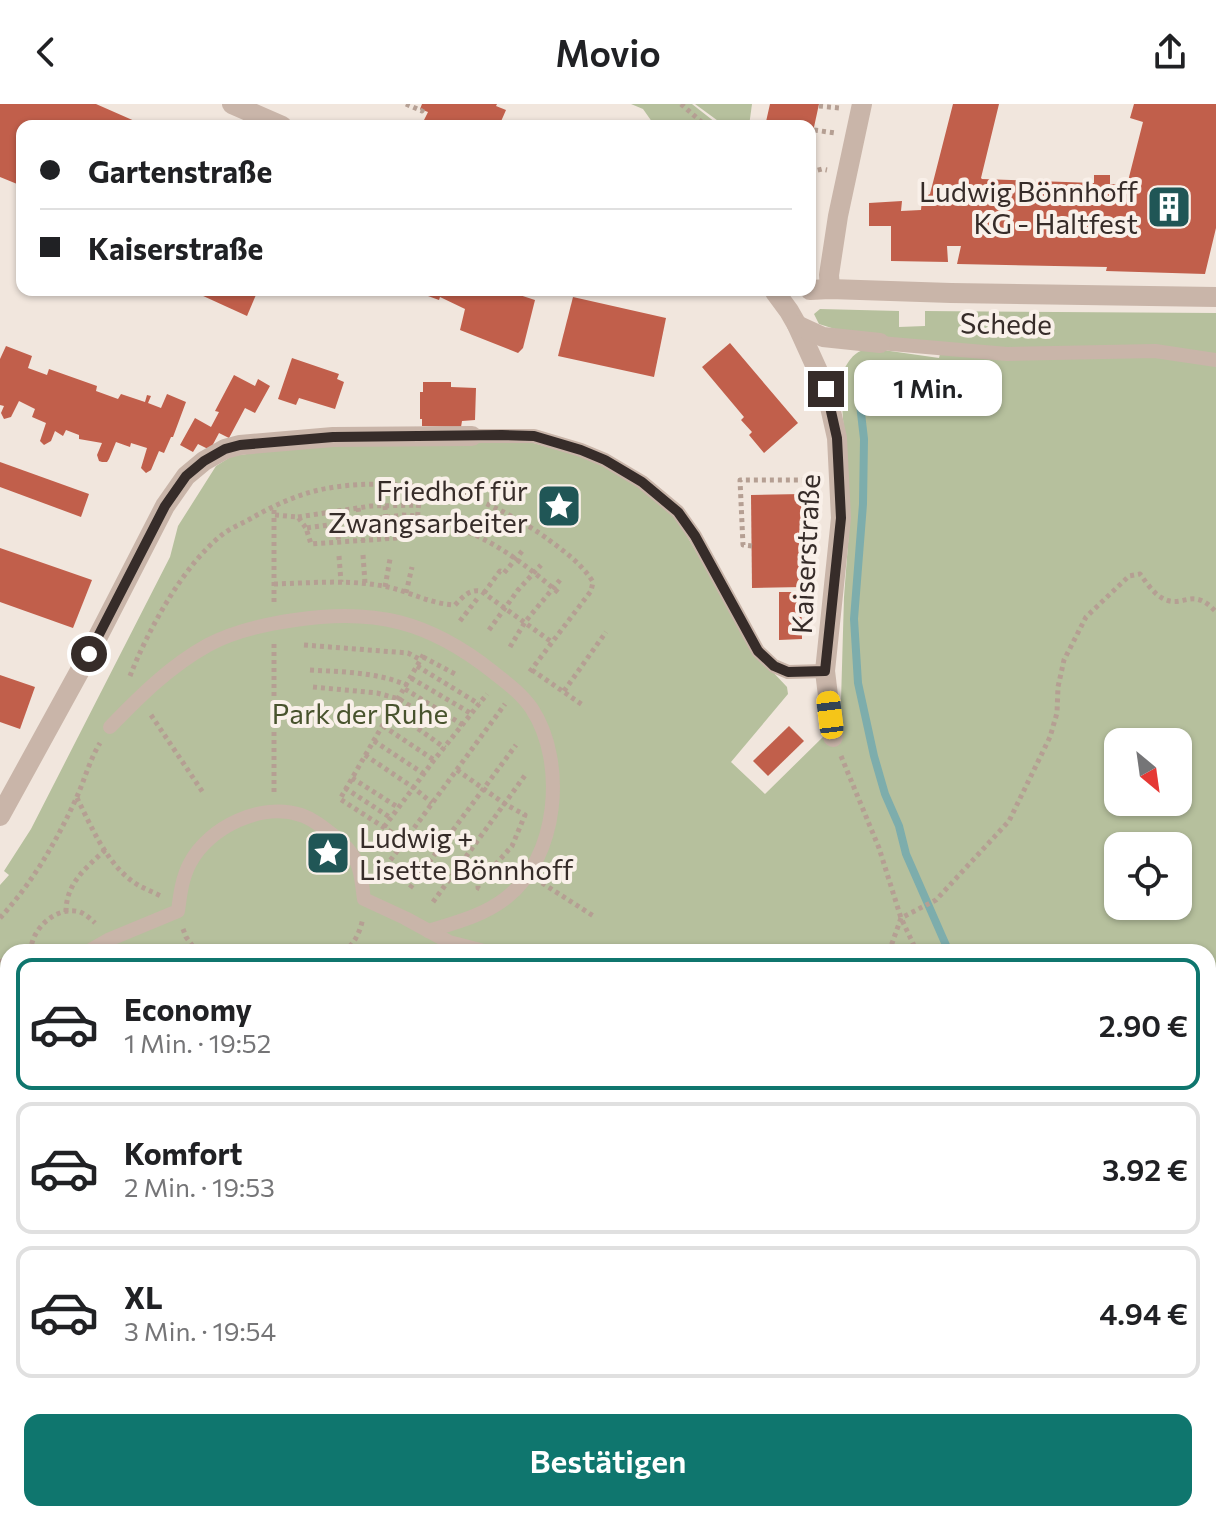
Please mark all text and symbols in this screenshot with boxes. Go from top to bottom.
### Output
icon: back [24,30,68,74]
text: Movio [555,30,661,74]
icon: share [1148,30,1192,74]
text: Gartenstraße [88,152,272,189]
place label: Ludwig Bönnhoff KG - Haltfest [919,174,1138,240]
building icon: Ludwig Bönnhoff KG - Haltfest [1145,183,1193,231]
text: Kaiserstraße [88,229,263,266]
street label: Schede [960,305,1052,341]
callout: 1 Min. [854,361,1002,417]
route end [808,371,844,407]
text: 1 Min. [893,372,963,403]
place label: Friedhof für Zwangsarbeiter [328,473,528,539]
street label: Kaiserstraße [784,473,826,635]
place icon: Friedhof für Zwangsarbeiter [535,482,583,530]
route start [71,636,107,672]
car [815,690,845,740]
park label: Park der Ruhe [272,696,448,730]
north arrow [1104,728,1192,816]
map controls [1104,728,1192,920]
place label: Ludwig + Lisette Bönnhoff [359,820,574,886]
place icon: Ludwig + Lisette Bönnhoff [304,829,352,877]
button: locate [1104,832,1192,920]
icon: car [28,988,100,1060]
text: Economy [124,990,252,1027]
text: 2.90 € [1099,1006,1188,1043]
text: 1 Min. · 19:52 [124,1027,271,1058]
icon: car [28,1132,100,1204]
text: Komfort [124,1134,243,1171]
text: 3.92 € [1102,1150,1188,1187]
text: 2 Min. · 19:53 [124,1171,275,1202]
icon: car [28,1276,100,1348]
text: XL [124,1278,163,1315]
text: 4.94 € [1099,1294,1188,1331]
text: 3 Min. · 19:54 [124,1315,276,1346]
button: Bestätigen [24,1414,1192,1506]

